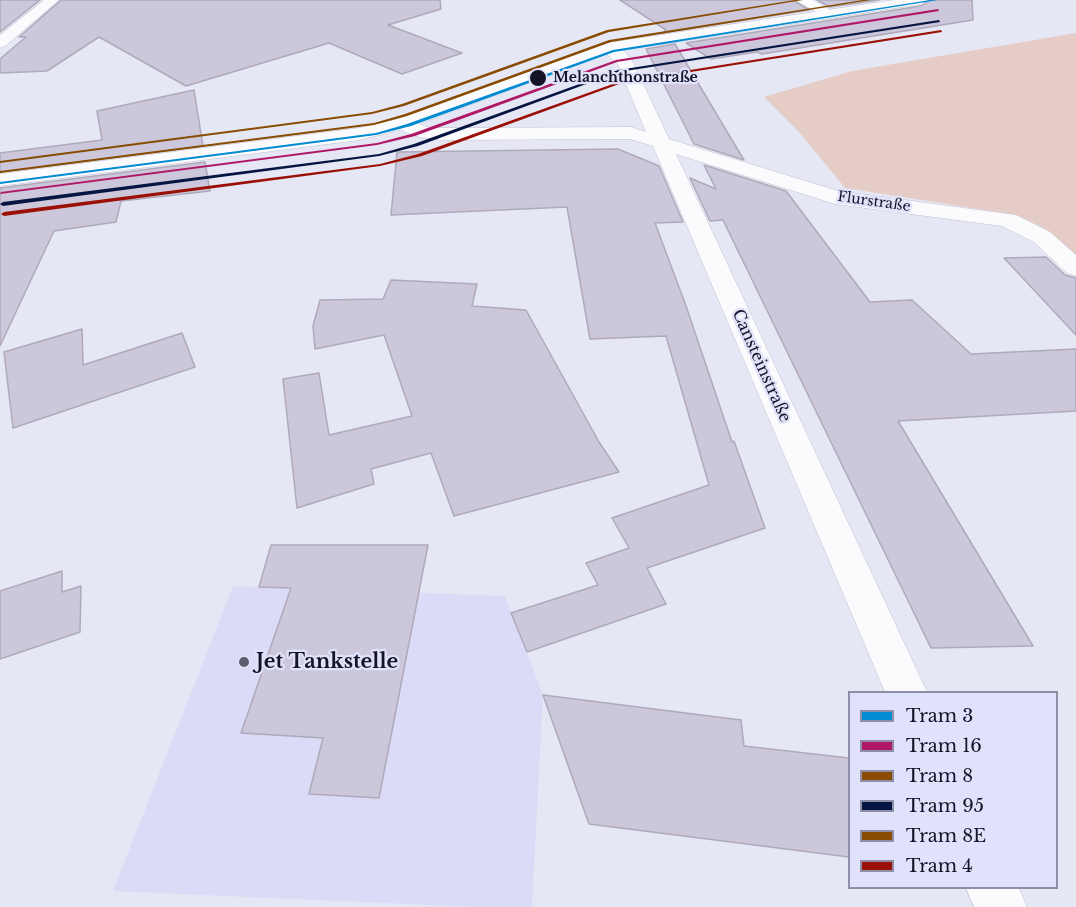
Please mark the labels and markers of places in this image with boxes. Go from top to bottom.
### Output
marker: Melanchthonstraße [528,68,548,88]
place label: Melanchthonstraße [553,70,698,86]
place label: Jet Tankstelle [256,650,398,674]
marker: Jet Tankstelle [237,655,251,669]

